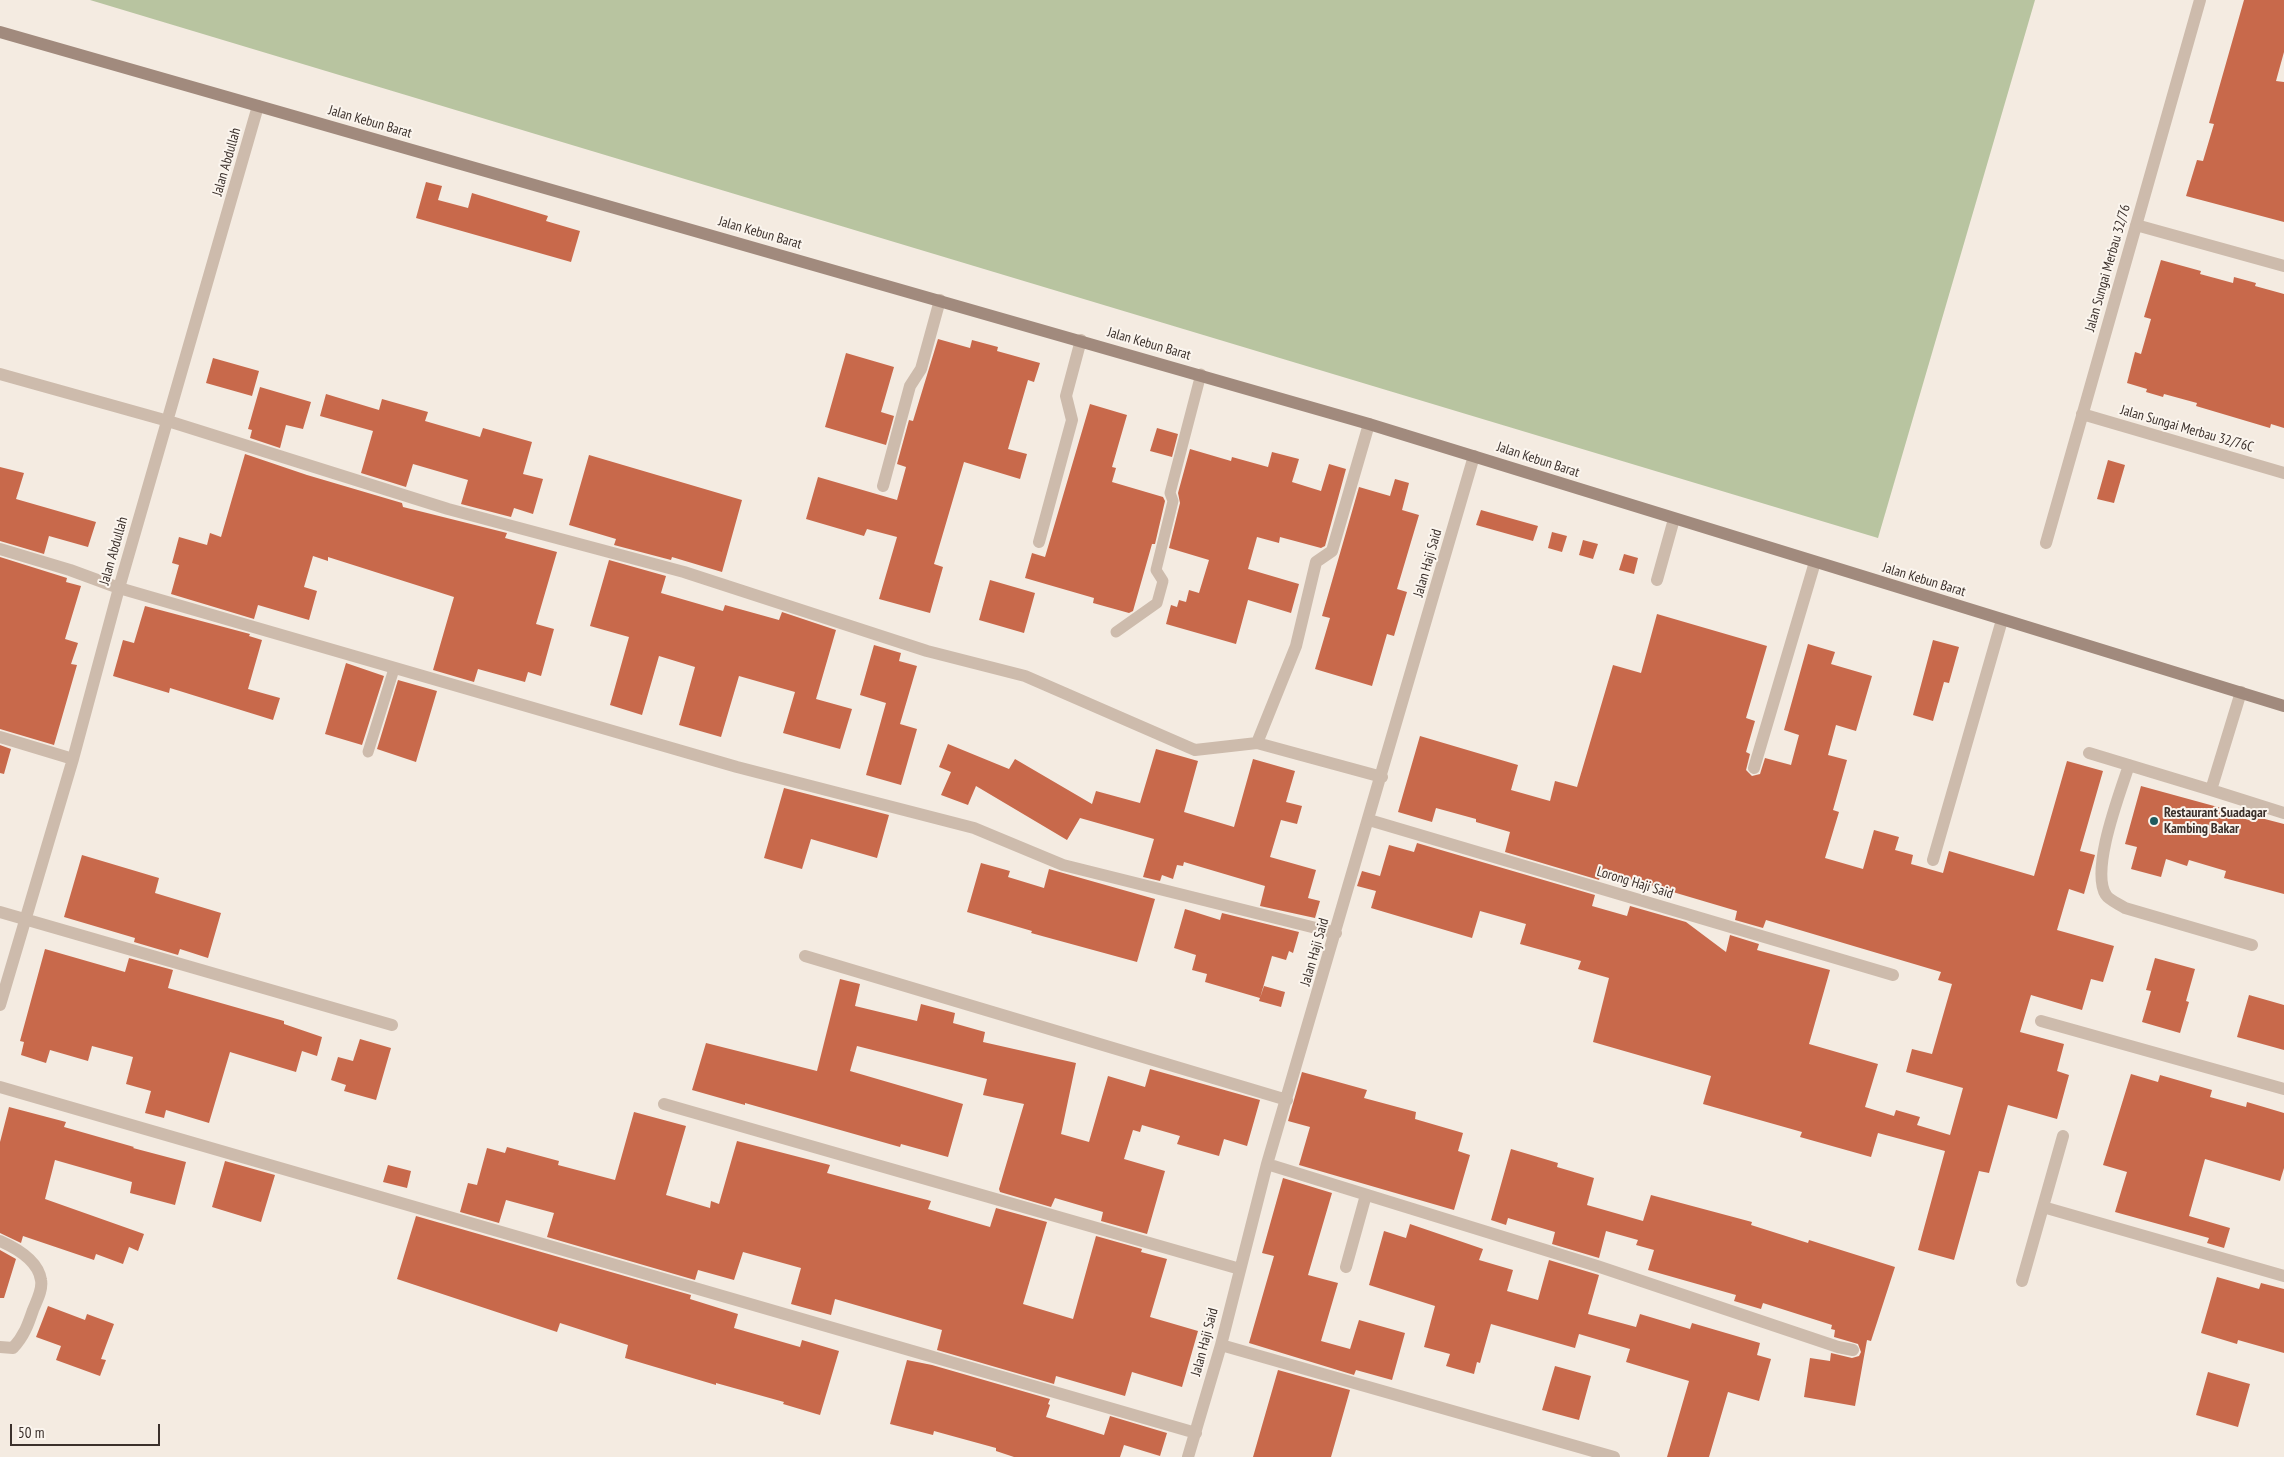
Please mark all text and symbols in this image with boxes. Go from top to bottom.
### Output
street label: Jalan Kebun Barat [326,102,414,142]
street label: Jalan Abdullah [209,126,245,198]
street label: Jalan Sungai Merbau 32/76 [2082,203,2134,333]
street label: Jalan Kebun Barat [716,213,804,253]
street label: Jalan Kebun Barat [1105,324,1193,364]
street label: Jalan Sungai Merbau 32/76C [2118,402,2256,456]
street label: Jalan Kebun Barat [1495,439,1581,481]
street label: Jalan Abdullah [96,515,132,587]
street label: Jalan Haji Said [1410,527,1446,599]
street label: Jalan Kebun Barat [1881,559,1967,601]
place label: Restaurant Suadagar Kambing Bakar [2164,805,2267,838]
marker: Restaurant Suadagar Kambing Bakar [2148,815,2160,827]
street label: Lorong Haji Said [1595,863,1675,903]
street label: Jalan Haji Said [1297,916,1333,988]
street label: Jalan Haji Said [1188,1306,1222,1378]
scale bar [12,1414,162,1446]
text: 50 m [18,1423,44,1442]

